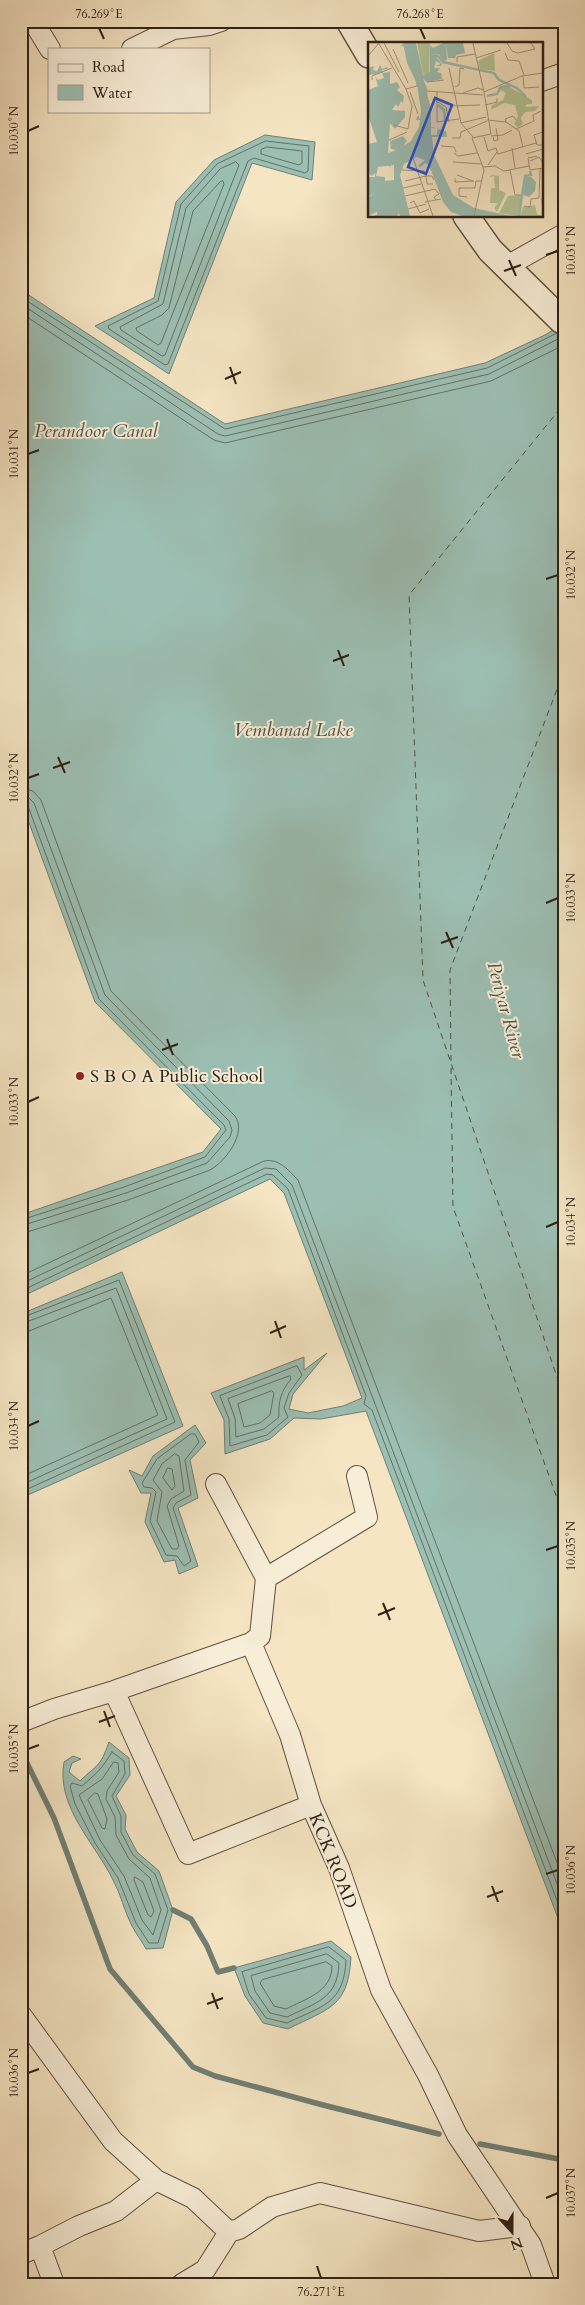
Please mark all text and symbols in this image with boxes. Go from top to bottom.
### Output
text: 76.269°E [75,6,123,22]
text: 76.268°E [396,6,444,22]
inset map [368,42,542,218]
legend [48,48,210,112]
text: Road [92,57,125,77]
text: Water [91,83,133,103]
text: 10.030°N [6,105,22,156]
text: 10.031°N [563,225,579,276]
water label: Perandoor Canal [34,418,159,444]
text: 10.031°N [6,428,22,479]
text: 10.032°N [563,549,579,600]
water label: Vembanad Lake [233,717,353,743]
text: 10.032°N [6,752,22,803]
text: 10.033°N [563,872,579,923]
water label: Periyar River [481,959,532,1062]
place label: S B O A Public School [90,1064,263,1089]
marker: S B O A Public School [74,1070,86,1082]
text: 10.033°N [6,1076,22,1127]
text: 10.034°N [563,1196,579,1247]
text: 10.034°N [6,1400,22,1451]
text: 10.035°N [563,1520,579,1571]
text: 10.035°N [6,1723,22,1774]
street label: KCK ROAD [303,1810,363,1912]
text: 10.036°N [563,1844,579,1895]
text: 10.036°N [6,2047,22,2098]
text: 10.037°N [563,2167,579,2218]
north arrow [488,2208,538,2258]
text: N [507,2233,526,2255]
text: 76.271°E [297,2284,345,2300]

